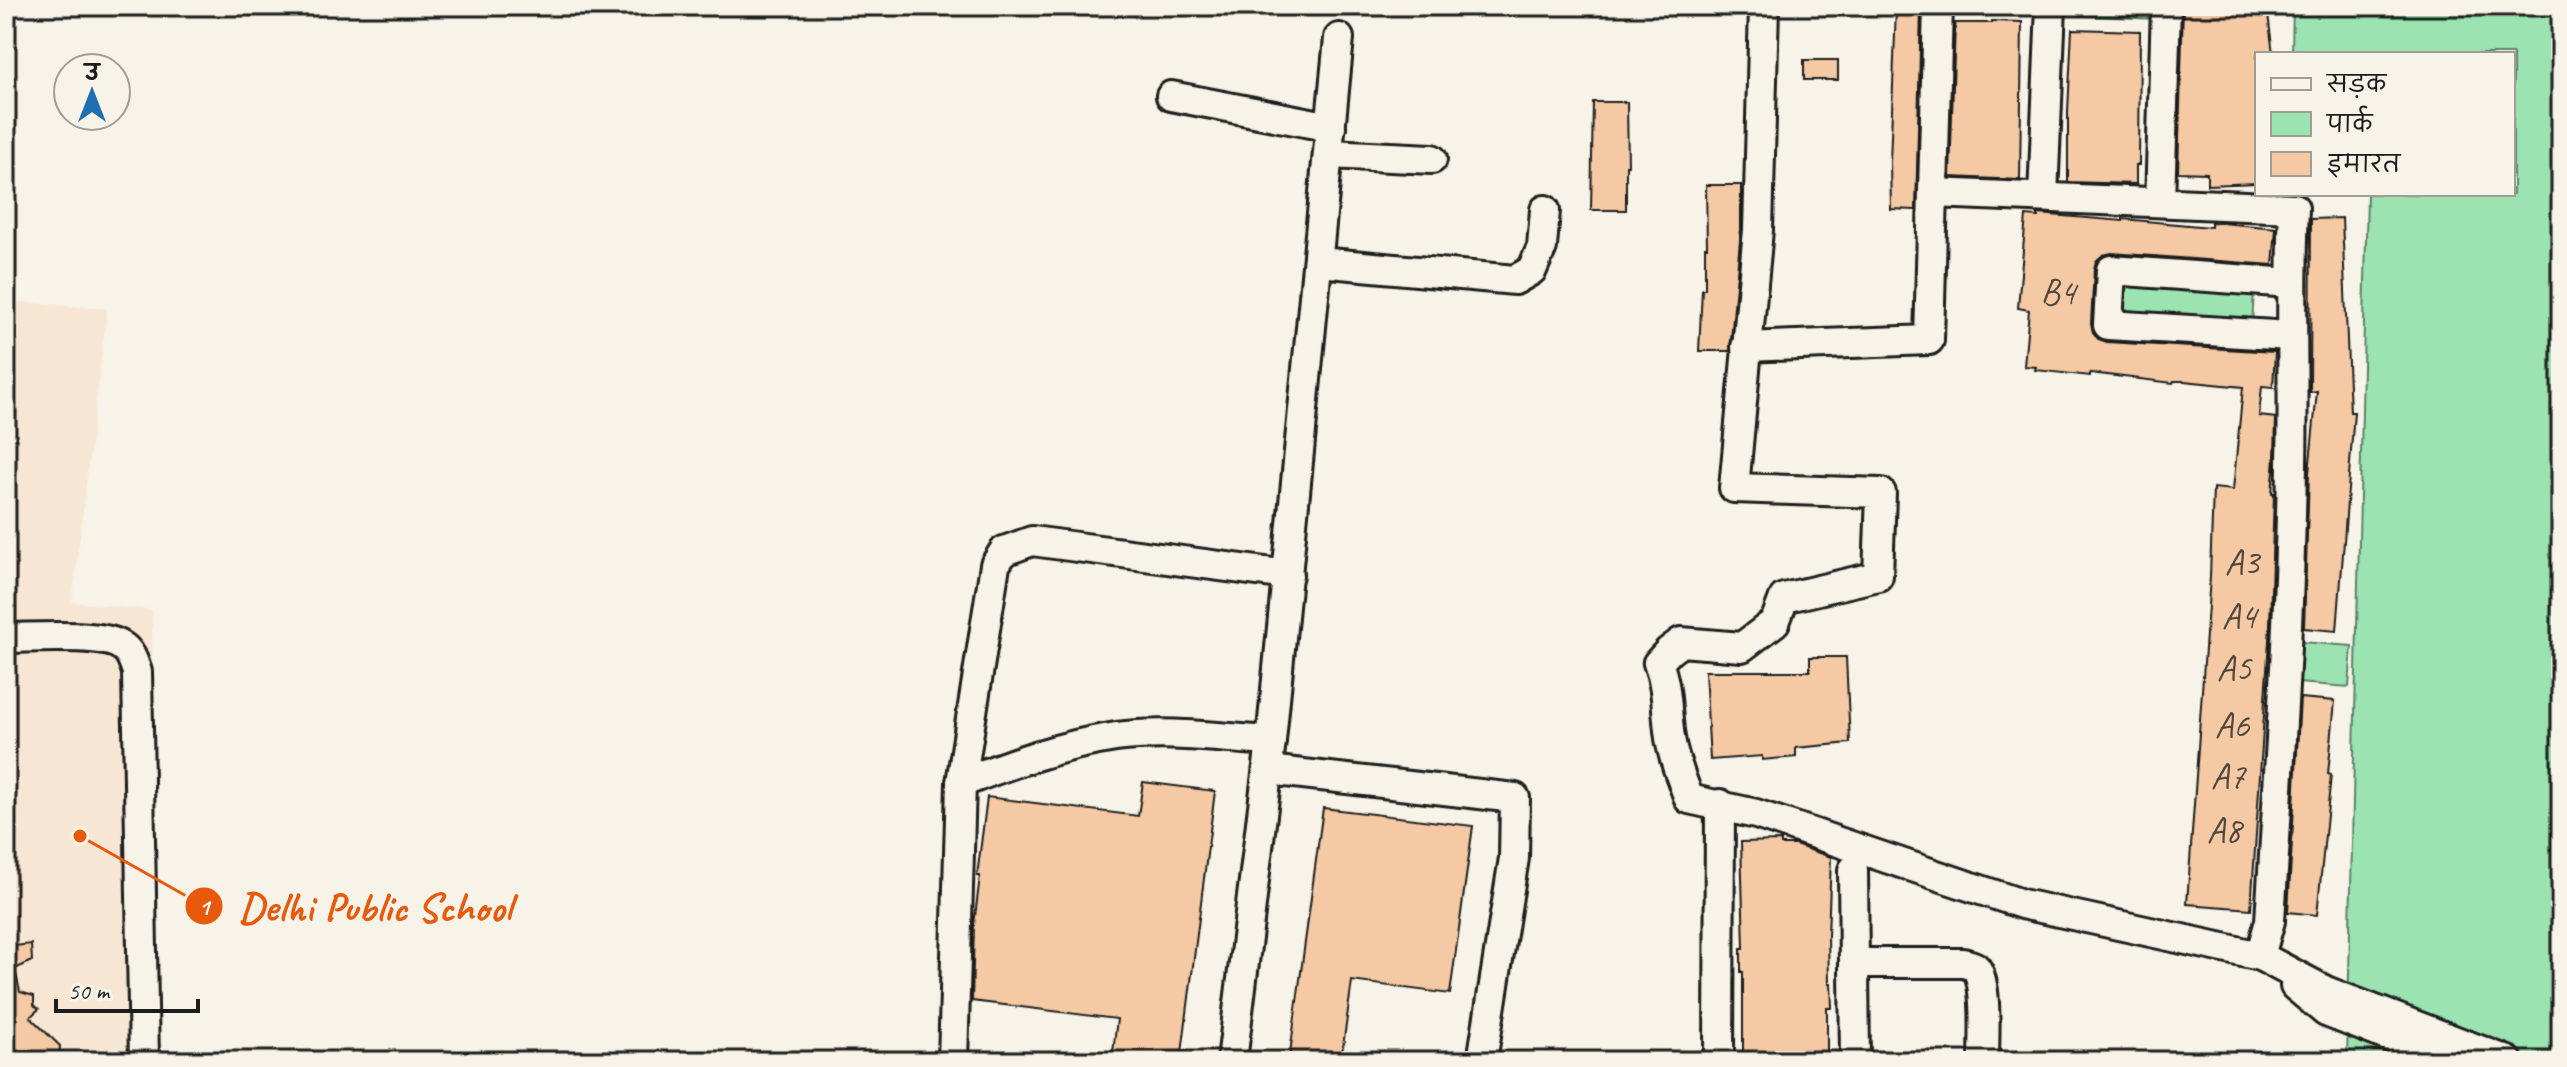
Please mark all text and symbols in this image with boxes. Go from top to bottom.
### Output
north arrow [52,52,132,132]
legend [2255,52,2515,196]
text: उ [83,59,102,87]
text: सड़क [2325,69,2388,99]
text: पार्क [2325,105,2374,139]
text: इमारत [2327,149,2402,179]
house number: B4 [2041,269,2079,315]
house number: A3 [2225,539,2262,585]
house number: A4 [2222,593,2260,639]
house number: A5 [2217,645,2253,691]
house number: A6 [2215,702,2251,748]
house number: A7 [2211,753,2247,799]
house number: A8 [2207,807,2245,853]
callout: Delhi Public School [184,873,527,939]
text: Delhi Public School [238,881,519,934]
text: 1 [199,892,213,922]
scale bar [56,963,198,1013]
text: 50 m [68,976,111,1006]

